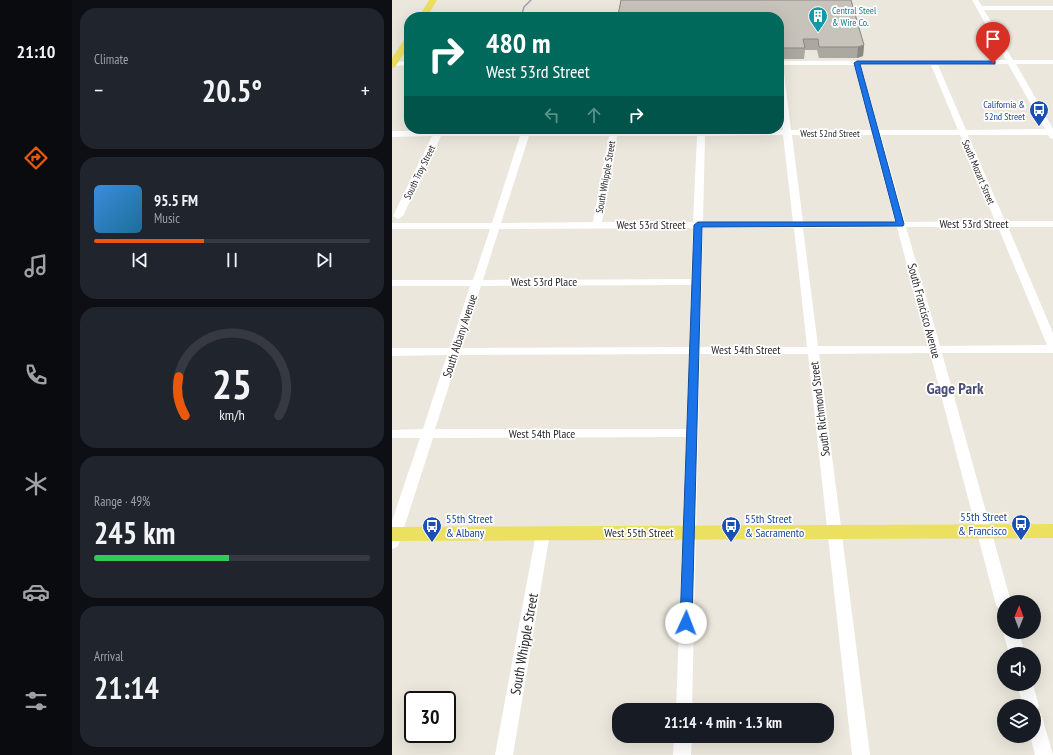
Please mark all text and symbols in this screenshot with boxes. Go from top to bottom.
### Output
place label: Central Steel & Wire Co. [832,4,877,29]
building icon: Central Steel & Wire Co. [807,5,829,33]
pin [976,22,1010,63]
text: 480 m [486,24,550,61]
icon: right [420,28,472,80]
icon: arrive [982,28,1004,50]
text: 21:10 [17,40,55,63]
text: Climate [94,51,128,68]
text: West 53rd Street [486,60,590,83]
text: 20.5° [202,71,262,110]
text: − [94,76,103,104]
text: + [361,76,370,104]
place label: California & 52nd Street [983,98,1025,123]
bus stop icon: California & 52nd Street [1028,99,1050,127]
icon: left [541,104,563,126]
icon: ahead [583,104,605,126]
icon: right [625,104,647,126]
street label: West 52nd Street [800,127,860,140]
street label: South Mozart Street [959,138,998,207]
street label: South Whipple Street [593,140,618,214]
street label: South Troy Street [401,143,438,202]
icon: directions [22,144,50,172]
text: 95.5 FM [154,191,198,210]
text: Music [154,210,180,227]
street label: West 53rd Street [939,216,1009,231]
street label: West 53rd Street [616,217,686,232]
icon: previous [129,249,151,271]
icon: pause [221,249,243,271]
icon: next [313,249,335,271]
icon: music [22,252,50,280]
street label: South Francisco Avenue [905,262,944,360]
street label: West 53rd Place [511,274,577,289]
street label: South Albany Avenue [439,292,480,379]
street label: West 54th Street [711,342,781,357]
text: 25 [212,356,252,409]
street label: South Richmond Street [806,360,833,457]
icon: phone [22,361,50,389]
district label: Gage Park [926,378,984,398]
text: km/h [219,404,245,423]
street label: West 54th Place [509,426,575,441]
icon: climate [22,470,50,498]
text: Range · 49% [94,493,150,510]
place label: 55th Street & Francisco [958,509,1008,538]
place label: 55th Street & Albany [446,511,493,540]
place label: 55th Street & Sacramento [745,511,804,540]
text: 245 km [94,513,175,552]
bus stop icon: 55th Street & Francisco [1010,513,1032,541]
bus stop icon: 55th Street & Albany [421,515,443,543]
bus stop icon: 55th Street & Sacramento [720,515,742,543]
street label: West 55th Street [604,525,674,540]
icon: car [22,578,50,606]
street label: South Whipple Street [506,592,542,696]
north arrow [997,595,1041,639]
map controls [997,595,1041,743]
position arrow [665,602,707,644]
button: sound [997,647,1041,691]
text: Arrival [94,648,123,665]
text: 21:14 [94,668,159,707]
icon: filters [22,687,50,715]
speed limit sign: 30 [404,691,456,743]
button: layers [997,699,1041,743]
text: 21:14 · 4 min · 1.3 km [664,713,782,732]

